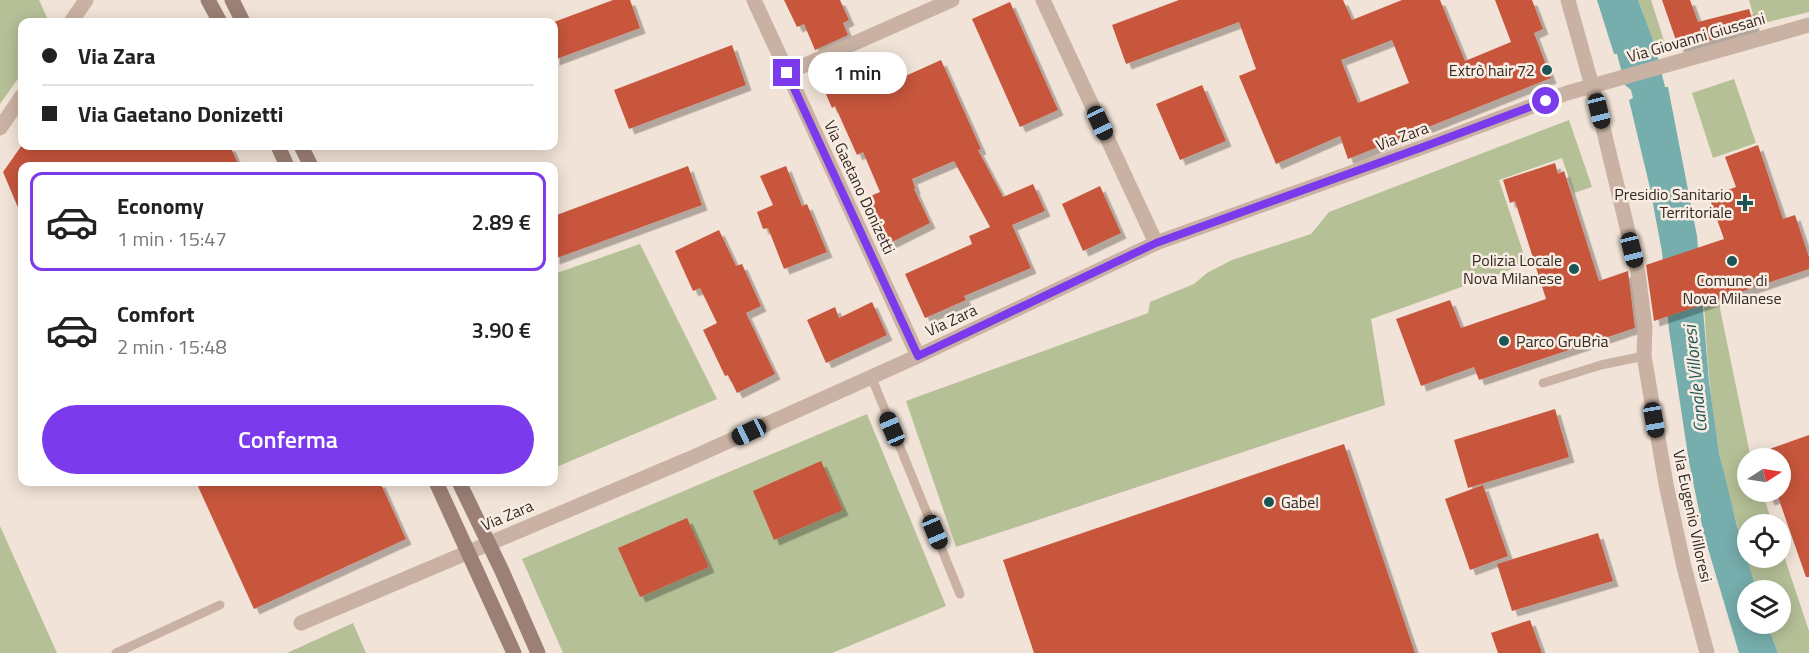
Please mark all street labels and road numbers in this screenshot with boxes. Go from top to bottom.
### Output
street label: Via Giovanni Giussani [1624,6,1768,68]
street label: Via Zara [1372,115,1432,157]
street label: Via Gaetano Donizetti [818,116,902,258]
street label: Via Zara [921,298,981,342]
street label: Via Eugenio Villoresi [1667,447,1719,585]
street label: Via Zara [477,493,537,537]

